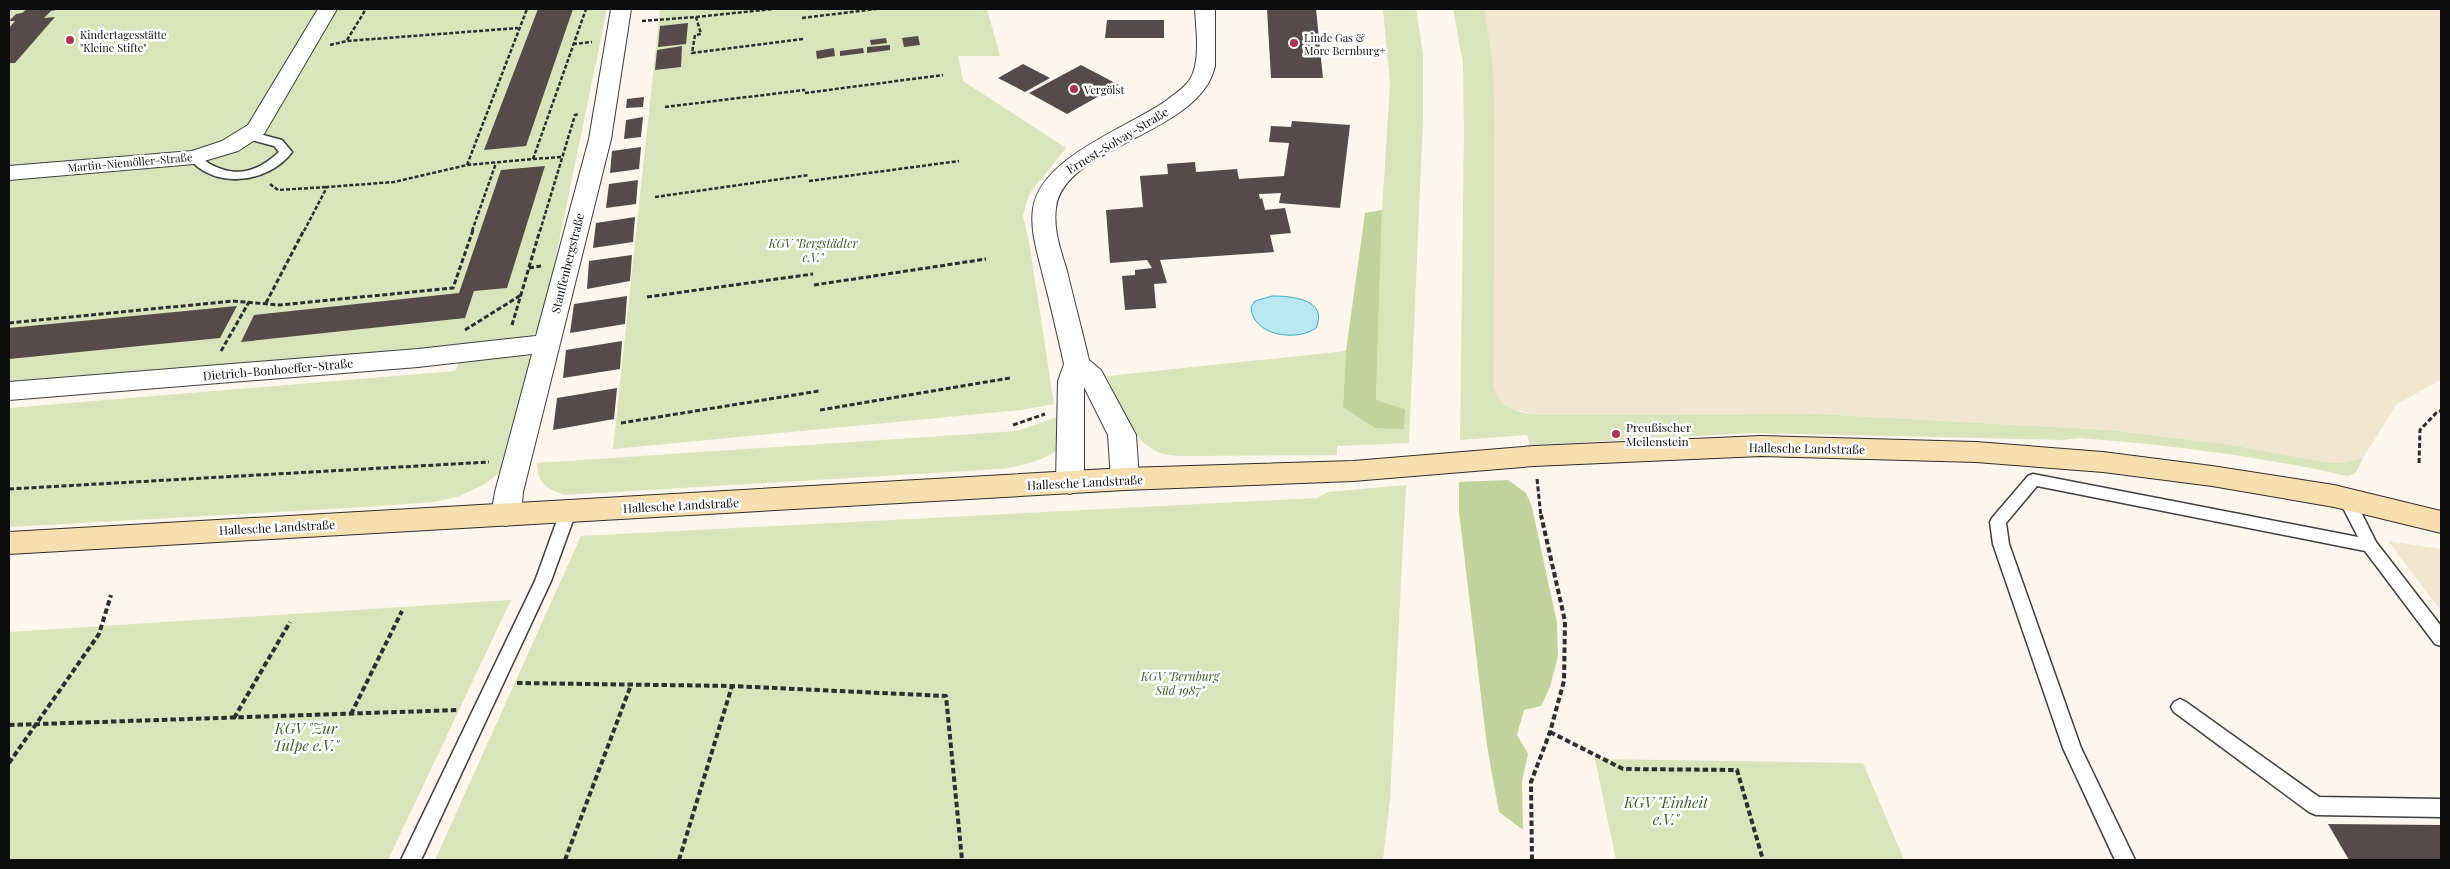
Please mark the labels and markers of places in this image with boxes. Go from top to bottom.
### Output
place label: Kindertagesstätte "Kleine Stifte" [80,27,167,55]
place label: Linde Gas & More Bernburg+ [1304,30,1386,58]
marker: Kindertagesstätte "Kleine Stifte" [64,34,76,46]
marker: Linde Gas & More Bernburg+ [1288,37,1300,49]
place label: Vergölst [1083,82,1124,97]
marker: Vergölst [1068,83,1080,95]
place label: Preußischer Meilenstein [1626,419,1692,449]
marker: Preußischer Meilenstein [1610,428,1622,440]

